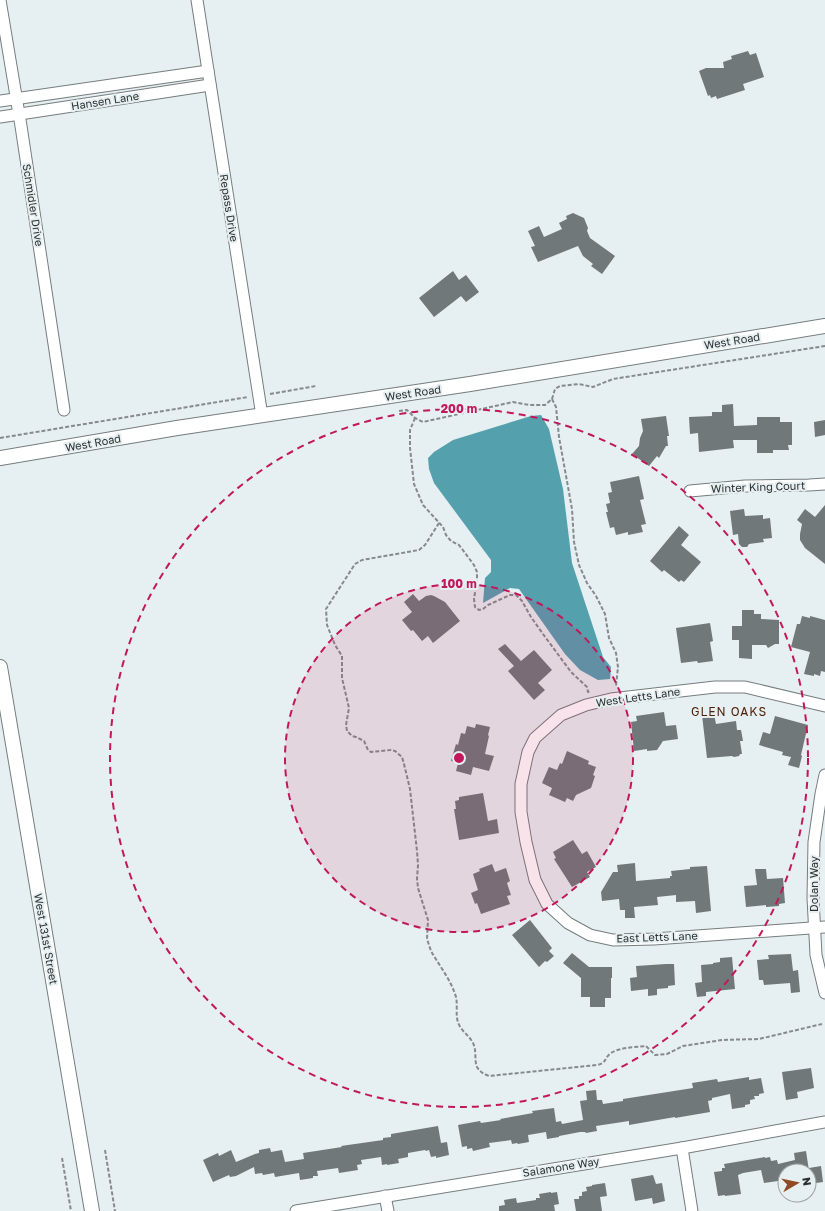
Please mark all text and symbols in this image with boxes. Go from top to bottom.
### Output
street label: Hansen Lane [70,89,140,112]
street label: Schmidler Drive [21,163,46,247]
street label: Repass Drive [218,173,241,243]
street label: West Road [703,330,761,351]
street label: West Road [384,382,442,403]
text: 200 m [441,401,477,416]
street label: West Road [64,431,122,454]
street label: Winter King Court [711,478,805,495]
text: 100 m [441,576,477,591]
street label: West Letts Lane [595,684,681,709]
district label: GLEN OAKS [691,704,767,719]
centre of rings [452,751,466,765]
street label: Dolan Way [807,856,820,912]
street label: West 131st Street [32,892,61,985]
street label: East Letts Lane [616,929,698,944]
street label: Salamone Way [522,1154,600,1179]
north arrow [777,1163,817,1203]
text: N [800,1176,814,1187]

